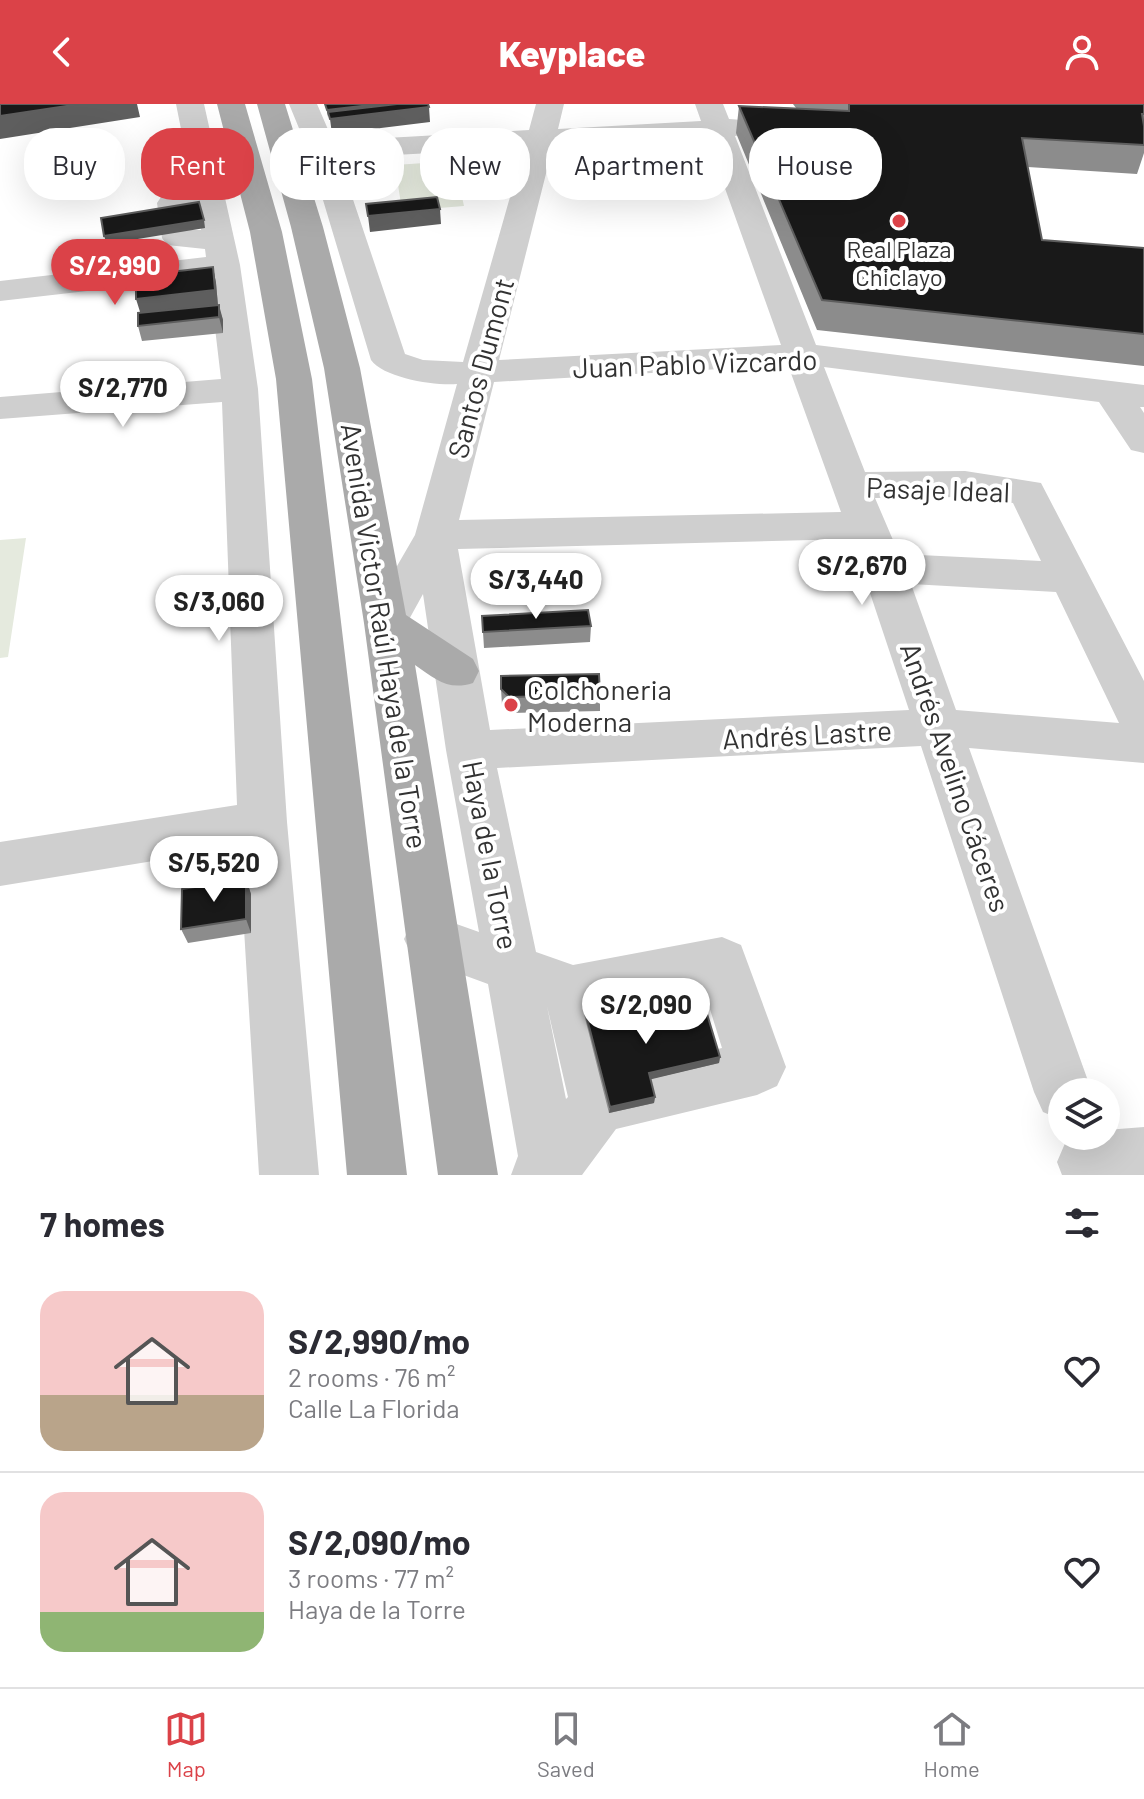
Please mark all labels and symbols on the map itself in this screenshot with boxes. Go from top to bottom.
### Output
marker: Real Plaza Chiclayo [890,212,908,230]
place label: Real Plaza Chiclayo [847,234,951,291]
pin: S/2,990 [41,239,189,307]
street label: Santos Dumont [440,274,520,462]
street label: Juan Pablo Vizcardo [572,342,818,384]
pin: S/2,770 [49,361,197,429]
street label: Avenida Victor Raúl Haya de la Torre [335,421,435,851]
street label: Pasaje Ideal [865,469,1011,509]
pin: S/2,670 [788,539,936,607]
pin: S/3,440 [462,553,610,621]
pin: S/3,060 [145,575,293,643]
street label: Andrés Avelino Cáceres [894,638,1018,916]
place label: Colchoneria Moderna [527,672,672,738]
marker: Colchoneria Moderna [502,696,520,714]
street label: Andrés Lastre [721,713,893,755]
street label: Haya de la Torre [456,758,526,952]
pin: S/5,520 [140,836,288,904]
pin: S/2,090 [572,978,720,1046]

